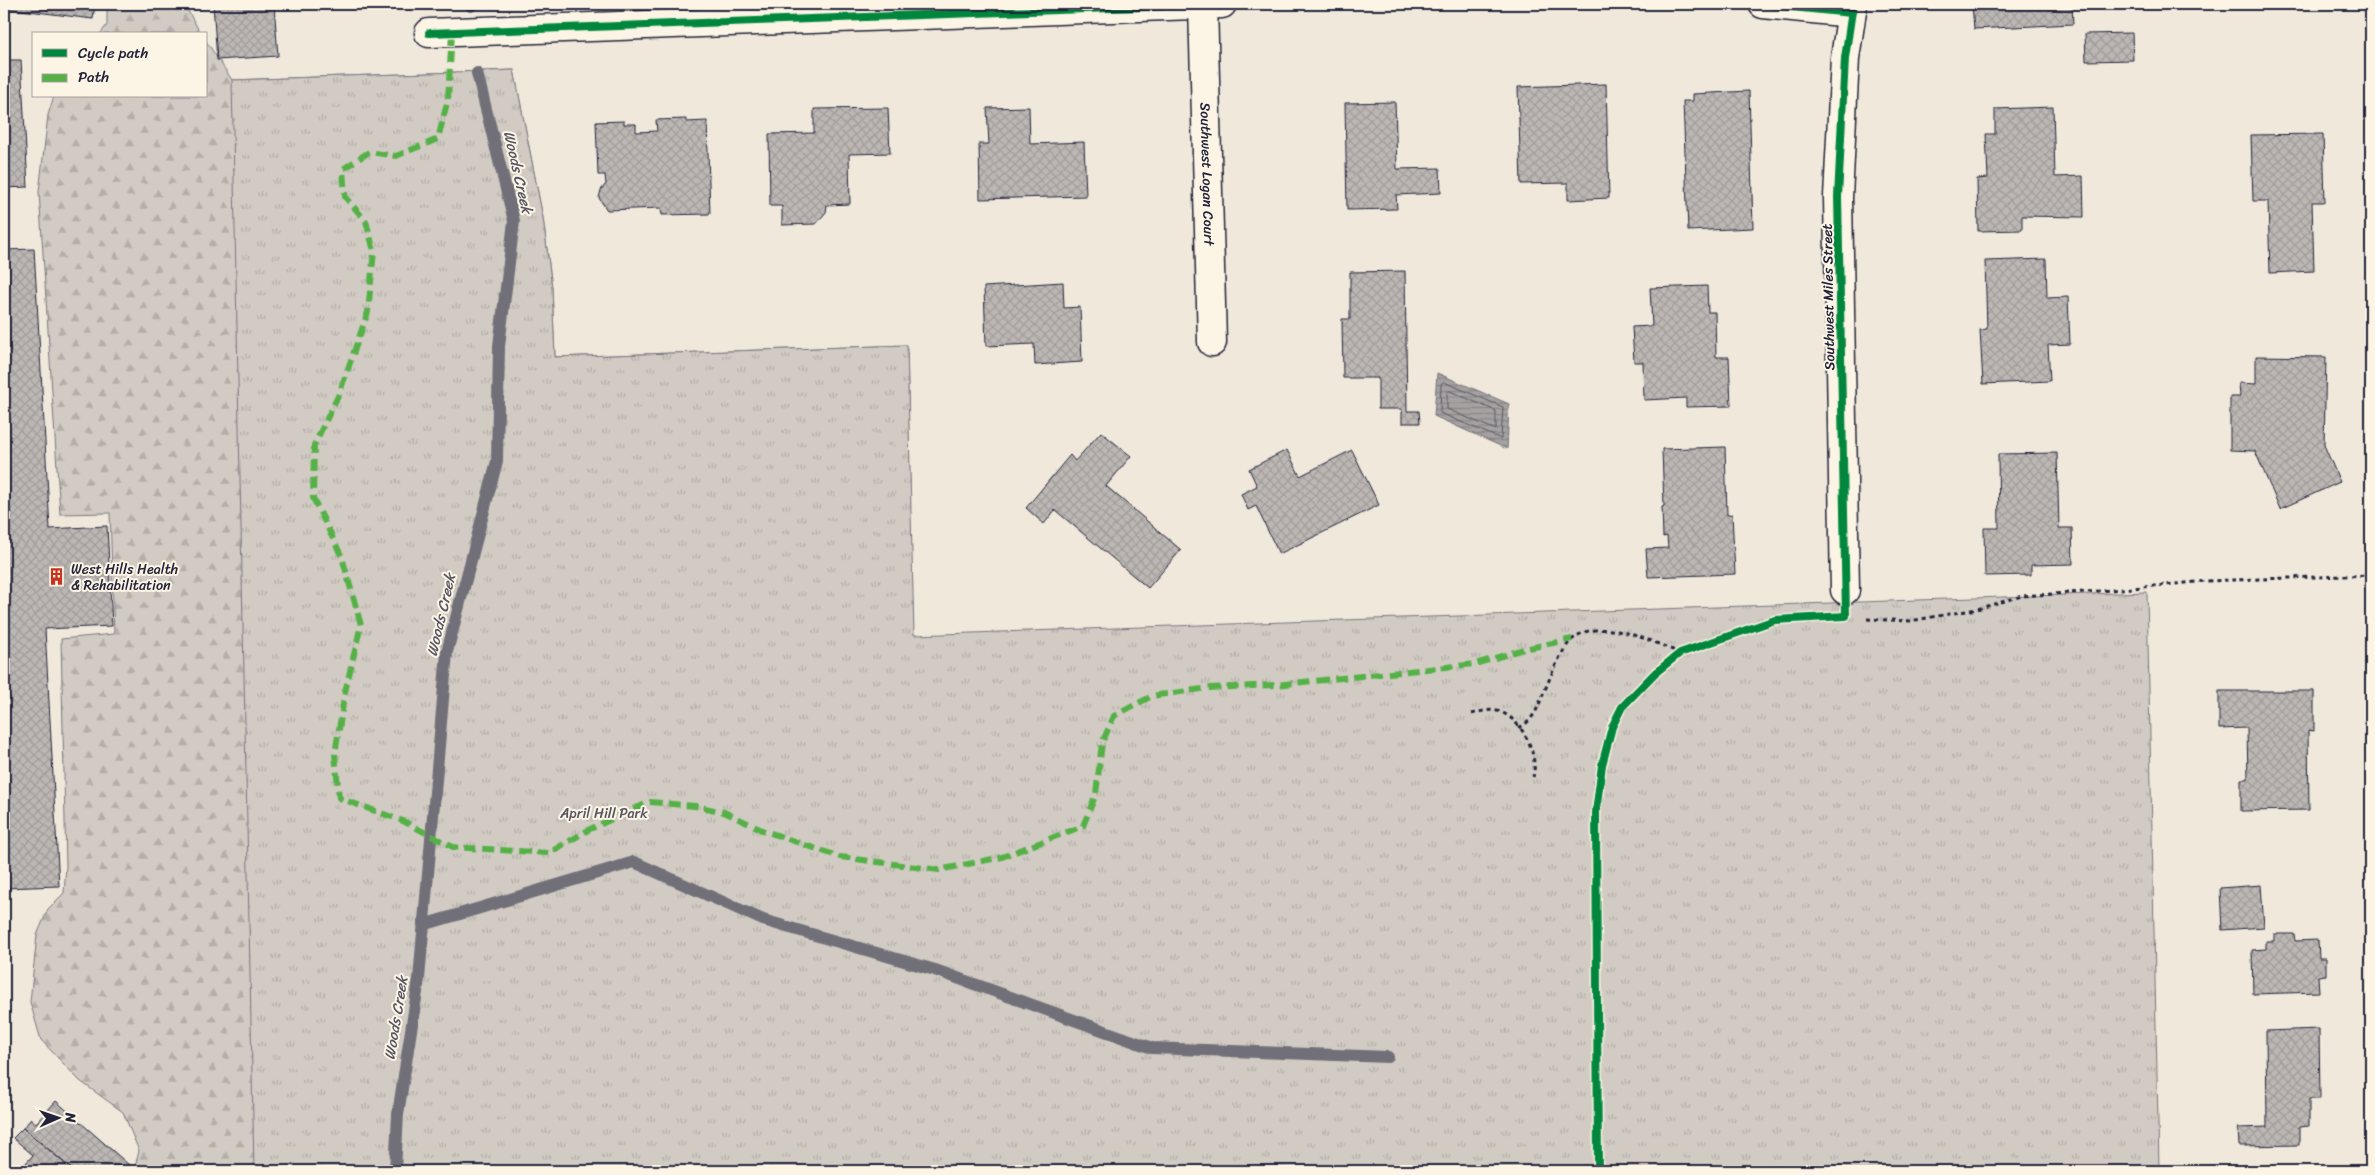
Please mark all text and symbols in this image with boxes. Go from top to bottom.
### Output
legend [32,32,208,98]
text: Cycle path [78,40,149,66]
text: Path [78,64,109,90]
street label: Southwest Logan Court [1193,102,1221,247]
water label: Woods Creek [496,128,541,218]
street label: Southwest Miles Street [1815,223,1842,371]
place label: West Hills Health & Rehabilitation [71,557,178,598]
building icon: West Hills Health & Rehabilitation [47,567,67,587]
water label: Woods Creek [419,569,464,659]
park label: April Hill Park [559,801,648,826]
water label: Woods Creek [377,973,416,1061]
north arrow [32,1092,82,1142]
text: N [58,1111,83,1123]

